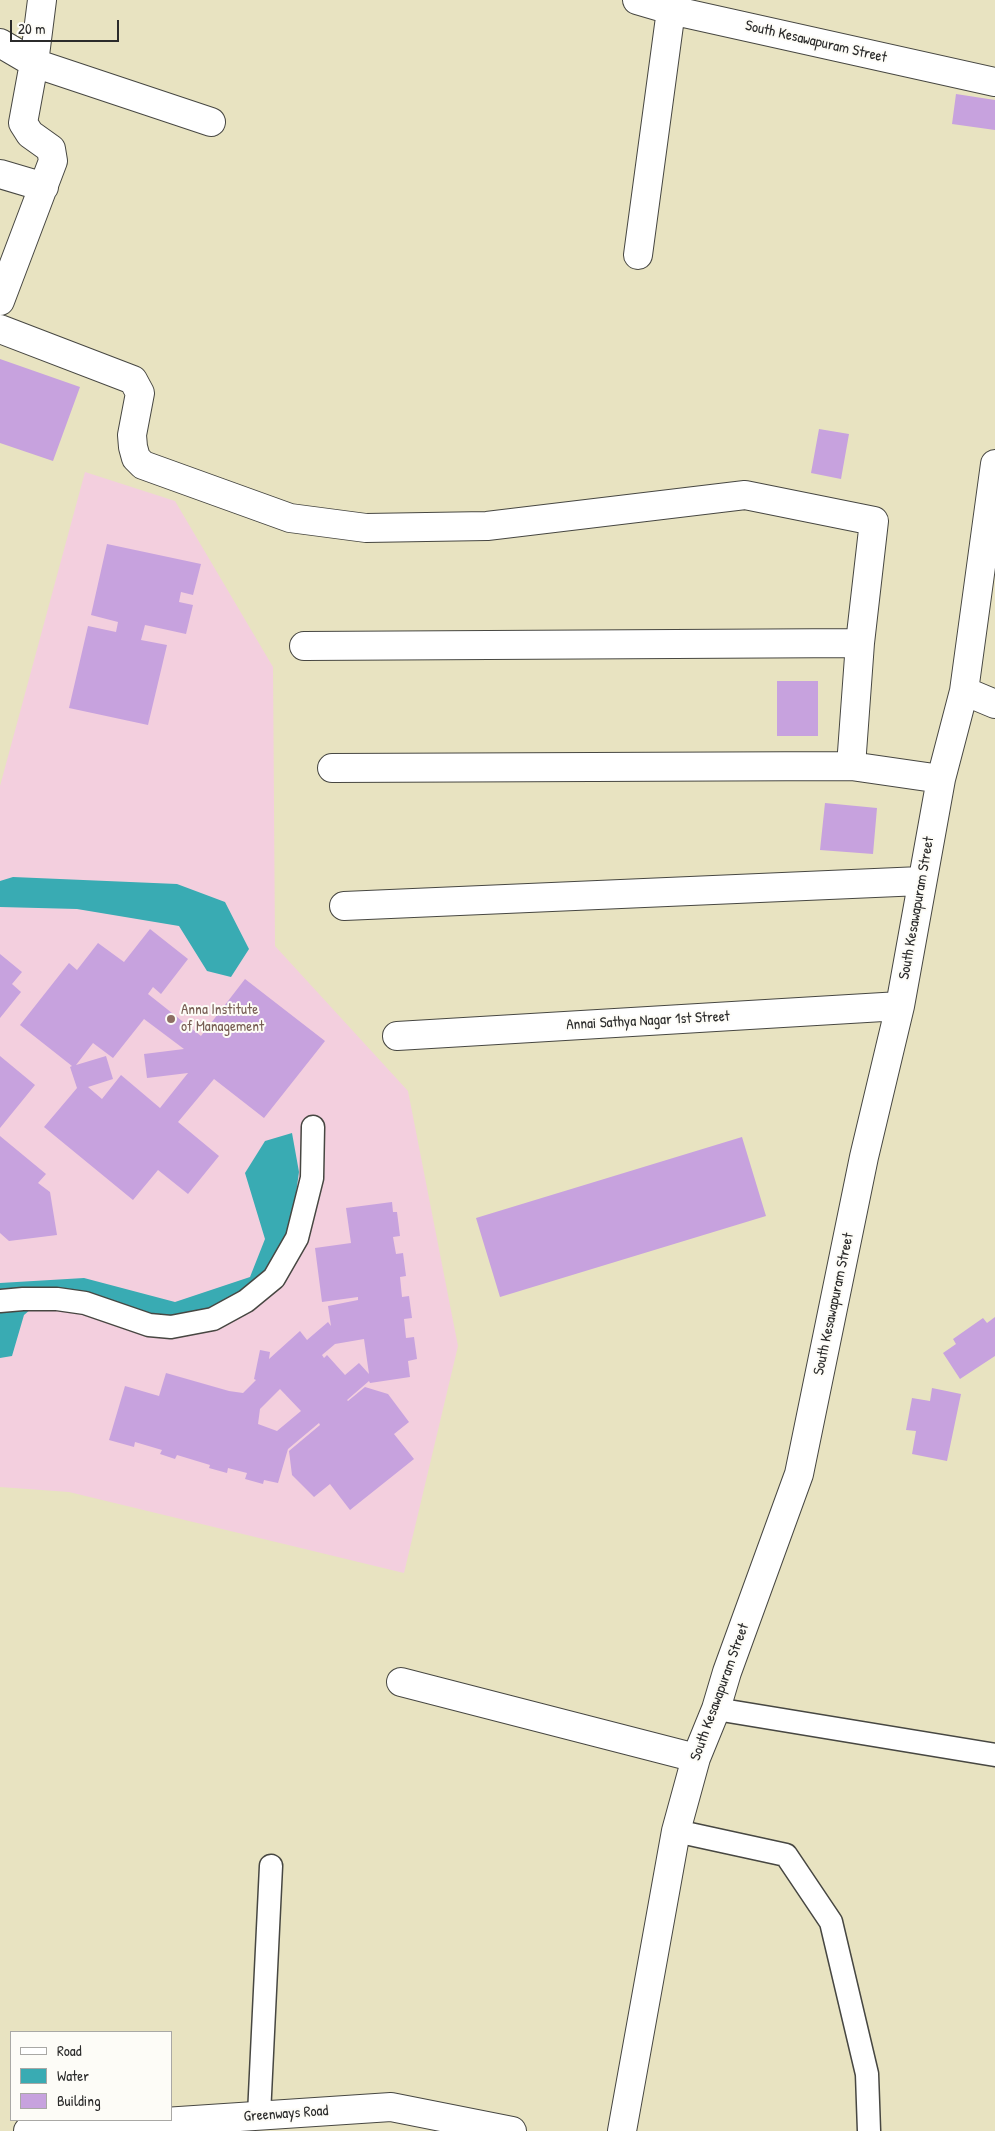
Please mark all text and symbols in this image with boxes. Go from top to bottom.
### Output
scale bar [12,10,121,42]
street label: South Kesawapuram Street [743,17,889,67]
text: 20 m [18,18,45,39]
street label: South Kesawapuram Street [896,835,938,981]
place label: Anna Institute of Management [181,1001,264,1036]
street label: Annai Sathya Nagar 1st Street [566,1008,730,1034]
marker: Anna Institute of Management [165,1013,177,1025]
street label: South Kesawapuram Street [810,1231,858,1377]
street label: South Kesawapuram Street [687,1621,753,1763]
legend [10,2031,172,2121]
text: Road [57,2040,82,2061]
text: Water [57,2065,89,2086]
text: Building [57,2090,101,2111]
street label: Greenways Road [243,2102,329,2126]

